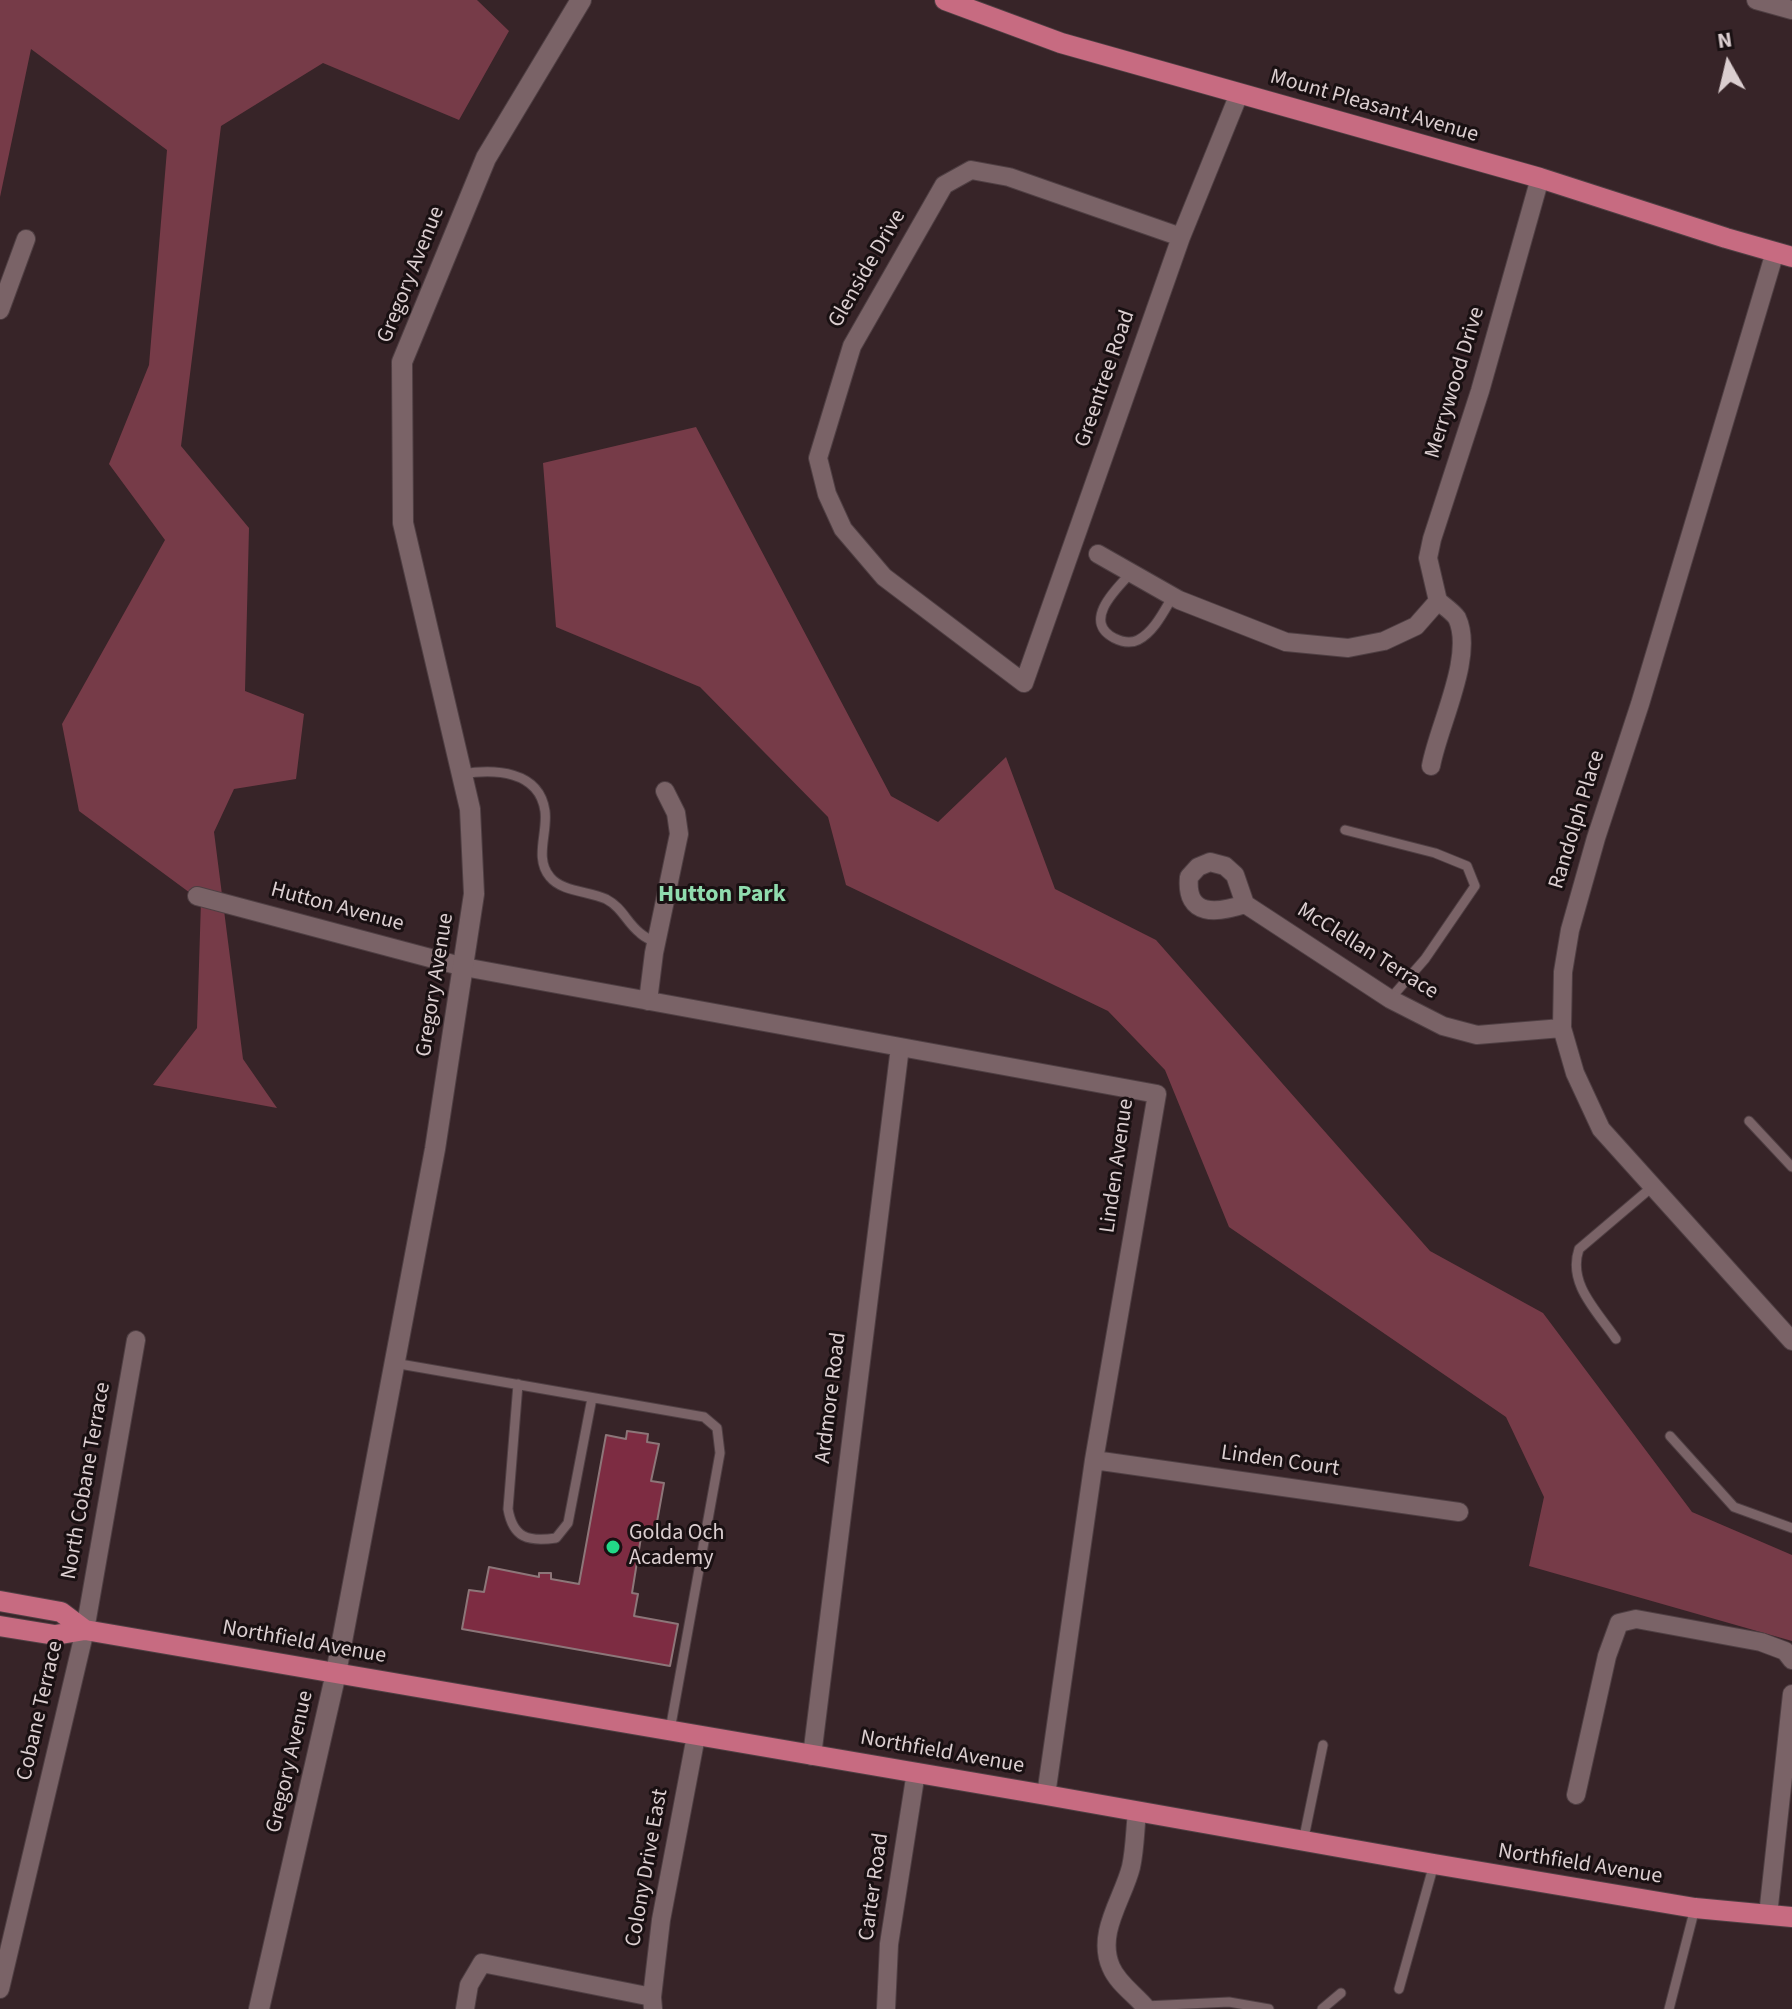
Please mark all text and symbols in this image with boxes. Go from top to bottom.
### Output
text: N [1715,23,1734,57]
north arrow [1688,24,1768,104]
street label: Mount Pleasant Avenue [1267,65,1481,149]
street label: Gregory Avenue [373,203,451,347]
street label: Glenside Drive [824,205,912,333]
street label: Merrywood Drive [1420,304,1492,462]
street label: Greentree Road [1070,307,1142,451]
street label: Randolph Place [1544,748,1612,892]
street label: Hutton Avenue [268,878,406,938]
district label: Hutton Park [658,882,786,910]
street label: McClellan Terrace [1292,898,1442,1006]
street label: Gregory Avenue [412,911,460,1059]
street label: Linden Avenue [1095,1097,1141,1235]
street label: Ardmore Road [811,1331,853,1465]
street label: North Cobane Terrace [57,1380,117,1582]
street label: Linden Court [1219,1441,1341,1483]
place label: Golda Och Academy [629,1521,724,1572]
marker: Golda Och Academy [604,1538,622,1556]
street label: Northfield Avenue [220,1616,388,1670]
street label: Cobane Terrace [12,1639,70,1783]
street label: Gregory Avenue [262,1688,320,1836]
street label: Northfield Avenue [858,1726,1026,1780]
street label: Colony Drive East [621,1787,675,1949]
street label: Carter Road [854,1831,896,1943]
street label: Northfield Avenue [1496,1839,1664,1891]

